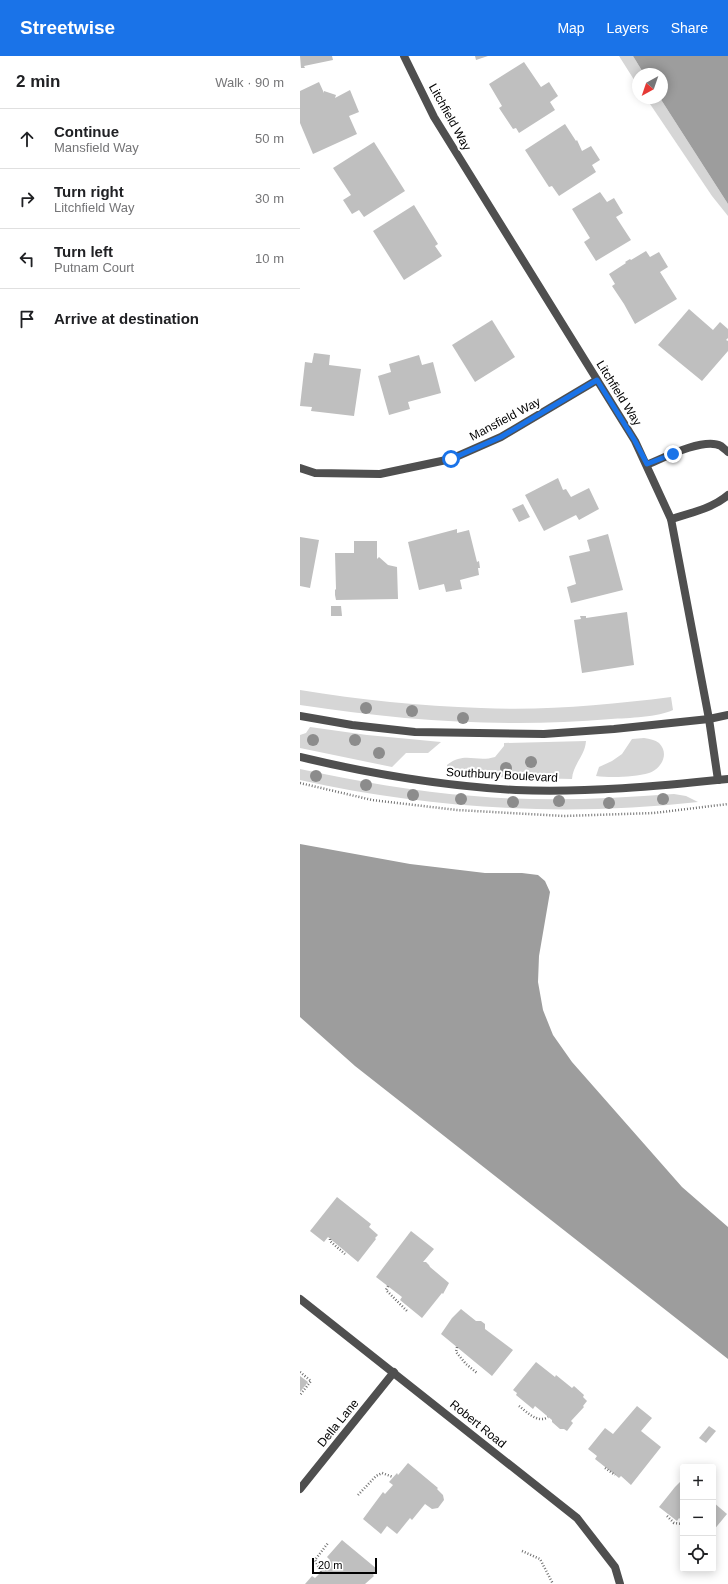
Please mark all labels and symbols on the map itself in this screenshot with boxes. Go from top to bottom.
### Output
north arrow [632,68,668,104]
street label: Litchfield Way [426,81,474,153]
street label: Litchfield Way [593,358,645,428]
street label: Mansfield Way [467,394,543,444]
route end [664,445,682,463]
route start [442,450,460,468]
street label: Southbury Boulevard [446,765,558,785]
street label: Della Lane [315,1396,362,1450]
street label: Robert Road [447,1397,509,1451]
scale bar [312,1556,377,1575]

